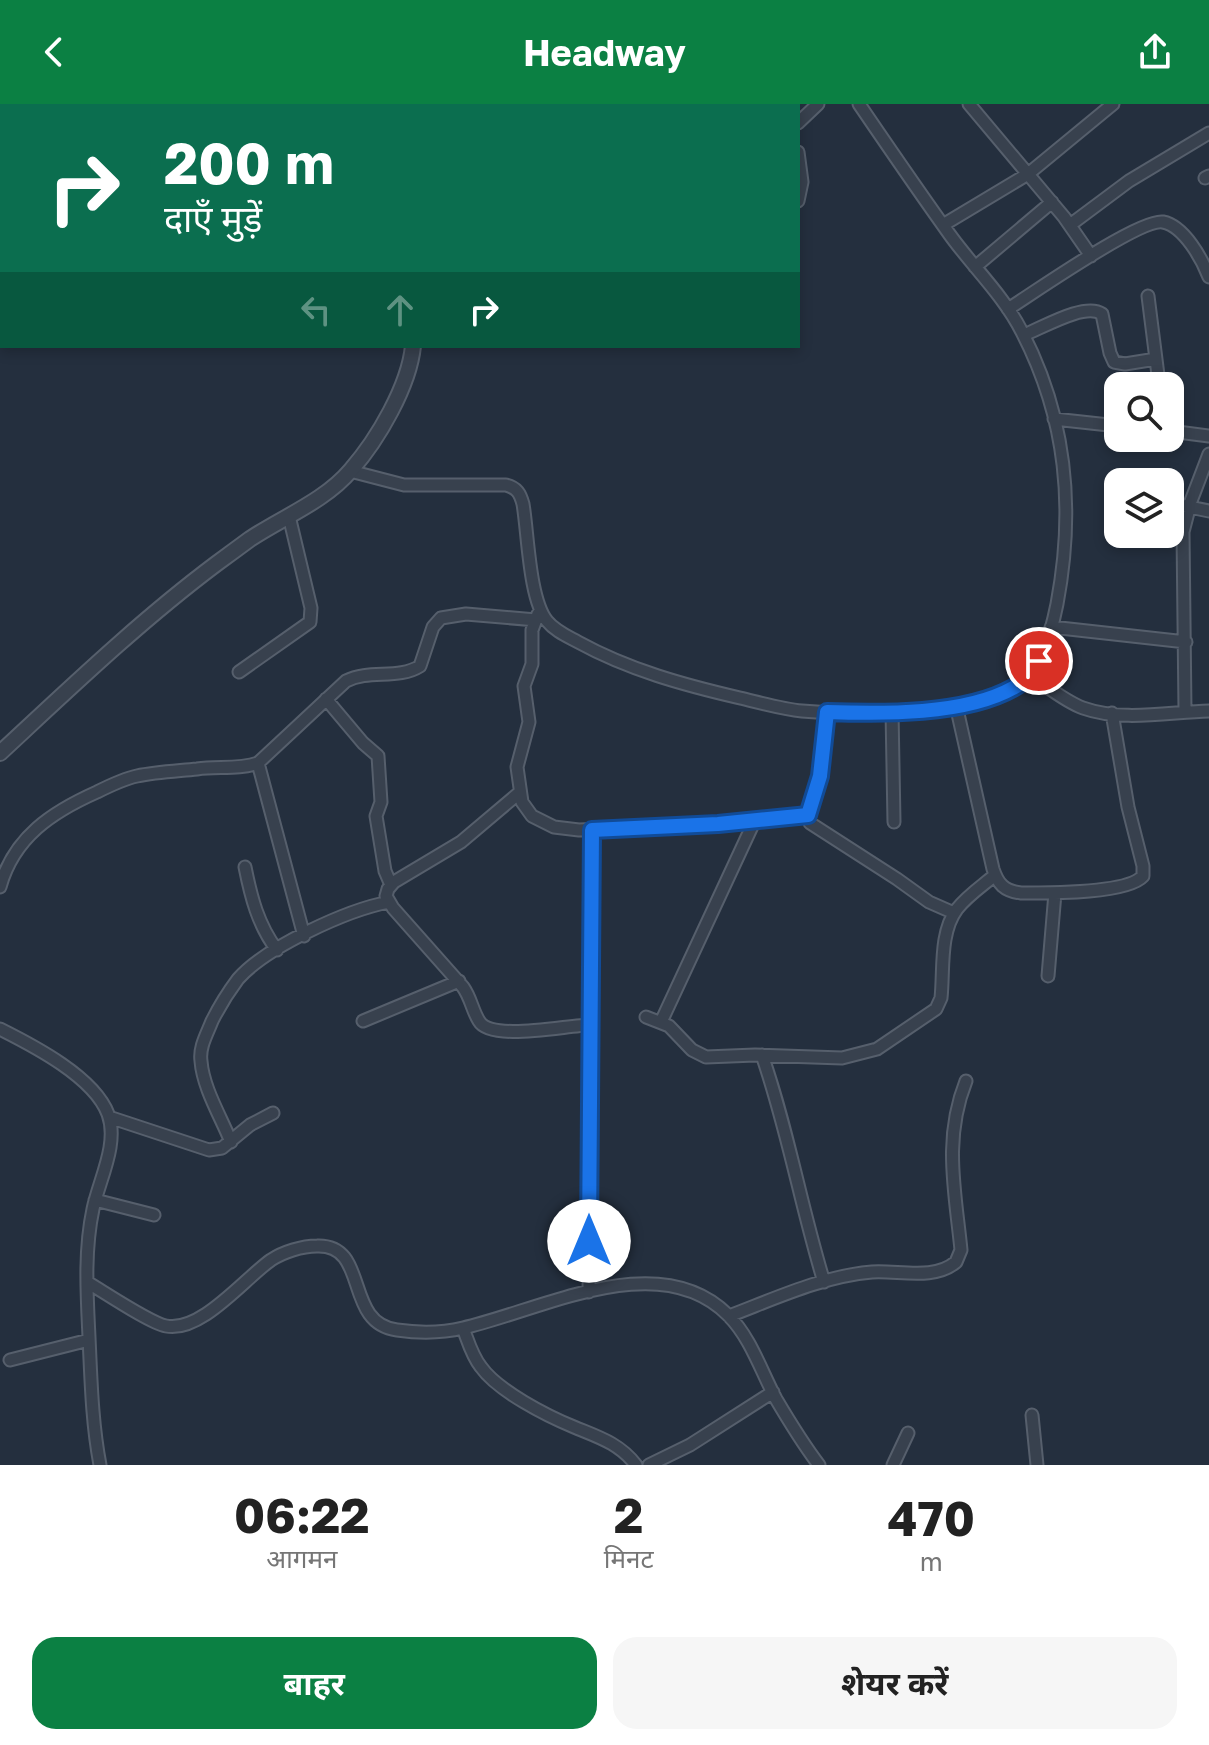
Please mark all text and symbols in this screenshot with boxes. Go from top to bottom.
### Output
icon: back [32,30,76,74]
icon: share [1133,30,1177,74]
text: Headway [523,31,686,74]
text: 200 m [164,129,334,196]
icon: right [32,136,136,240]
text: दाएँ मुड़ें [164,197,262,240]
icon: left [294,288,338,332]
icon: ahead [378,288,422,332]
icon: right [462,288,506,332]
map controls [1104,372,1184,548]
button: search [1104,372,1184,452]
button: layers [1104,468,1184,548]
pin [1005,627,1073,695]
icon: arrive [1017,639,1061,683]
position arrow [547,1199,631,1283]
text: 06:22 [234,1486,370,1544]
text: 2 [614,1486,643,1544]
text: 470 [888,1489,975,1547]
text: आगमन [266,1543,337,1574]
text: मिनट [604,1543,654,1574]
text: m [920,1546,943,1577]
button: बाहर [32,1637,597,1729]
button: शेयर करें [613,1637,1177,1729]

